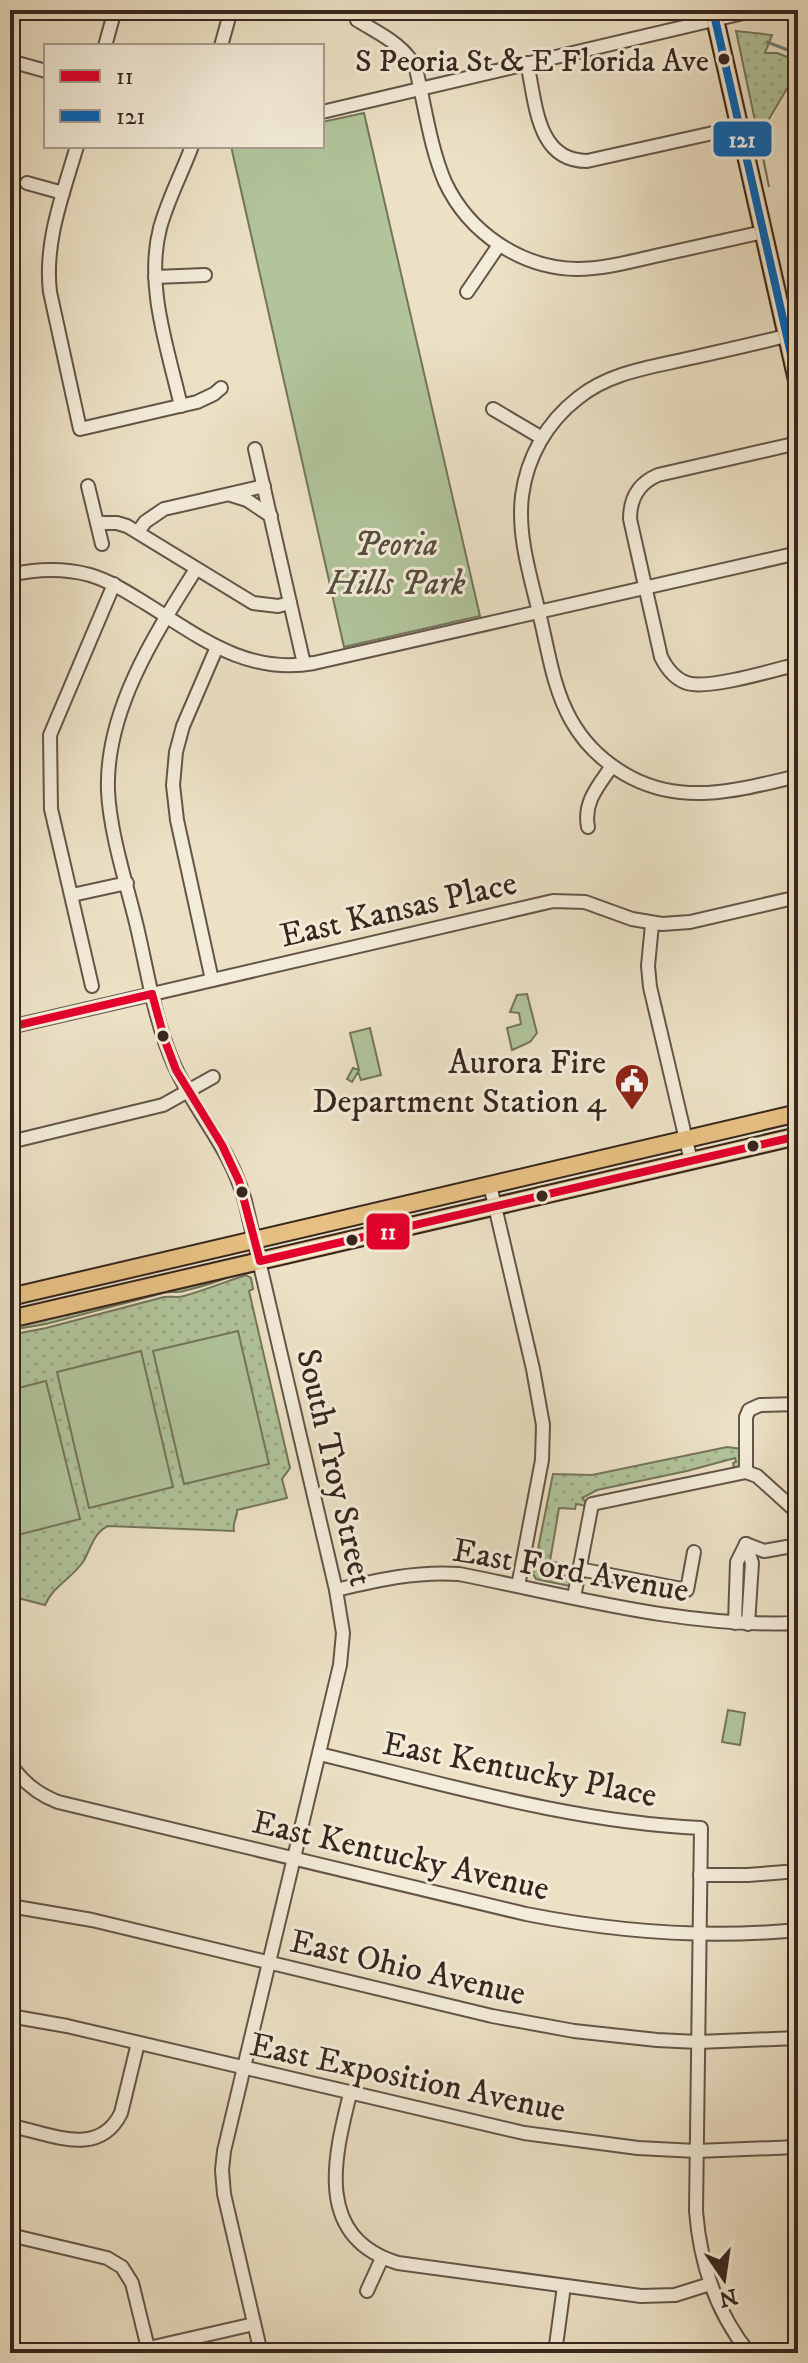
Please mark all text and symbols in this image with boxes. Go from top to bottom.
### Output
place label: S Peoria St & E Florida Ave [355,42,709,82]
legend [44,44,324,148]
marker: S Peoria St & E Florida Ave [716,51,732,67]
text: 11 [116,62,134,92]
text: 121 [116,102,145,132]
line badge: 121 [712,120,773,158]
text: 121 [729,127,755,154]
park label: Peoria Hills Park [325,524,466,605]
street label: East Kansas Place [276,862,521,958]
unlabelled marker [155,1028,171,1044]
place label: Aurora Fire Department Station 4 [312,1042,607,1123]
public building icon: Aurora Fire Department Station 4 [613,1062,651,1112]
unlabelled marker [745,1138,761,1154]
unlabelled marker [234,1184,250,1200]
unlabelled marker [534,1188,550,1204]
line badge: 11 [365,1212,411,1251]
text: 11 [380,1219,396,1246]
unlabelled marker [344,1232,360,1248]
street label: South Troy Street [286,1345,382,1590]
street label: East Ford Avenue [449,1530,692,1612]
street label: East Kentucky Place [379,1723,660,1817]
street label: East Kentucky Avenue [248,1801,553,1911]
street label: East Ohio Avenue [286,1920,529,2015]
street label: East Exposition Avenue [246,2024,569,2132]
north arrow [684,2239,764,2319]
text: N [716,2282,740,2312]

